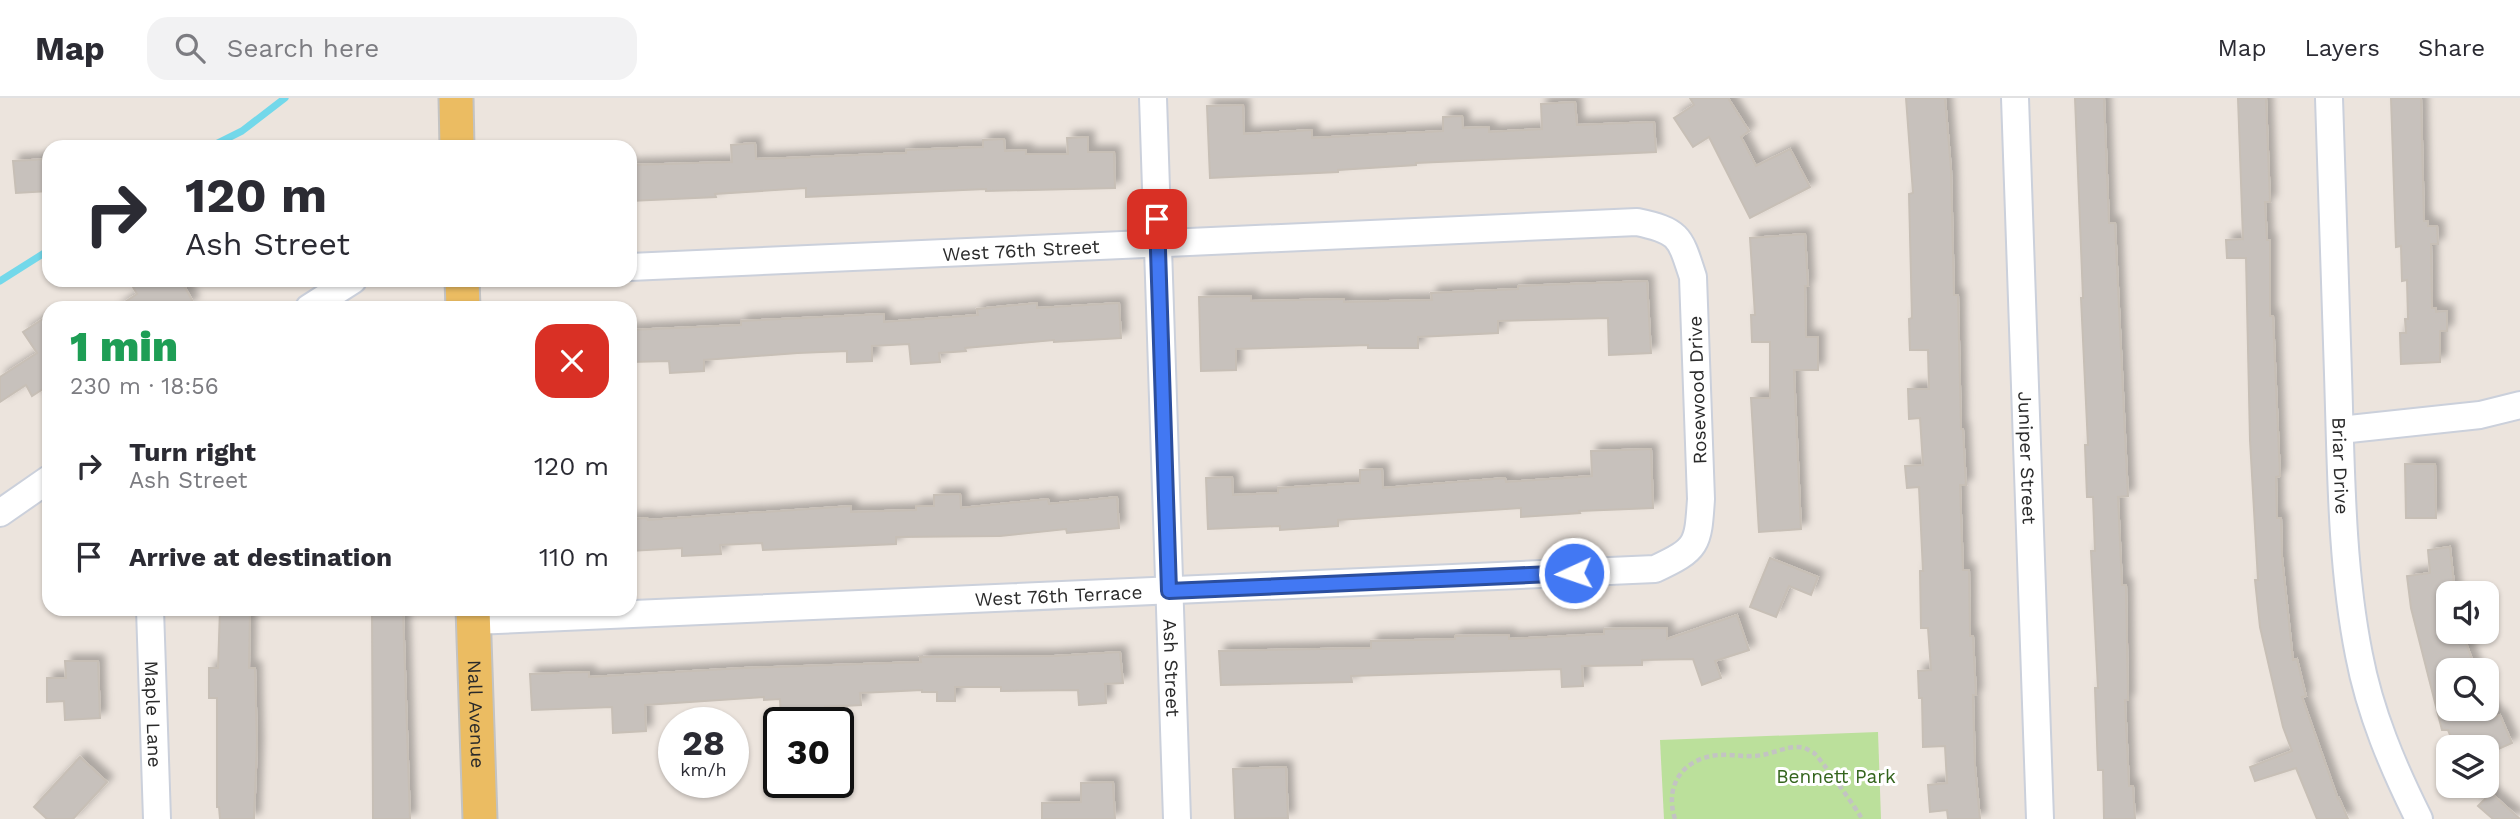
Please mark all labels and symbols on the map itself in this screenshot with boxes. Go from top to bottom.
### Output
pin [1127,189,1187,249]
street label: West 76th Street [942,235,1100,266]
street label: Rosewood Drive [1683,315,1712,465]
street label: Juniper Street [2013,391,2041,525]
street label: Briar Drive [2327,417,2354,515]
position arrow [1537,536,1611,610]
street label: West 76th Terrace [974,581,1143,611]
street label: Ash Street [1158,618,1185,717]
street label: Nall Avenue [463,659,489,769]
street label: Maple Lane [140,660,166,768]
speed limit sign: 30 [763,707,854,798]
park label: Bennett Park [1776,765,1896,788]

